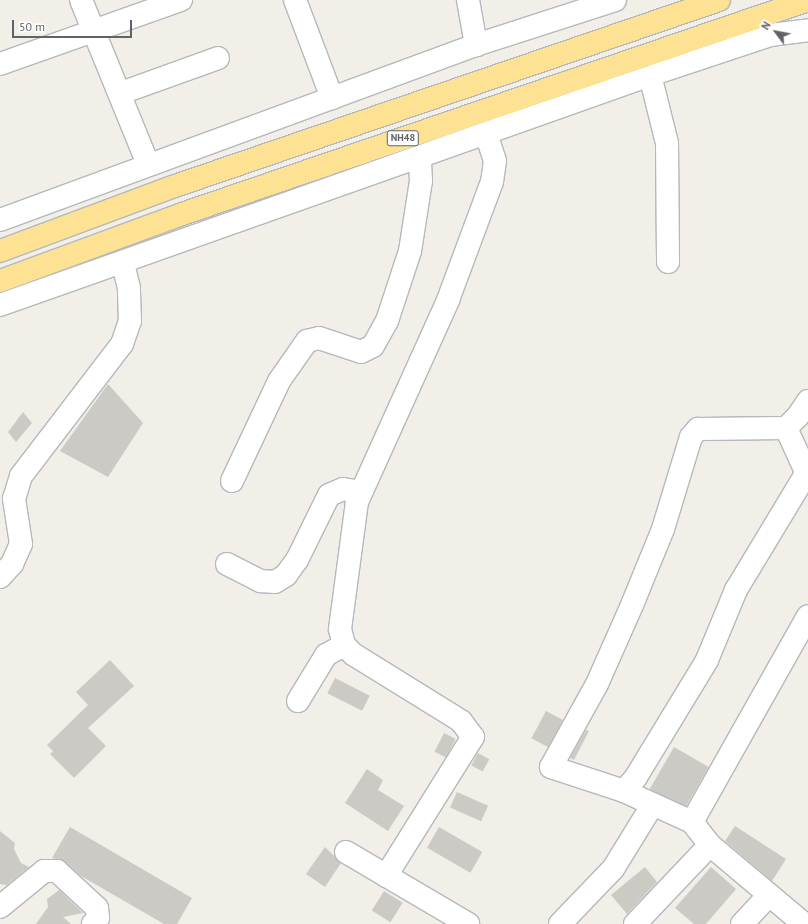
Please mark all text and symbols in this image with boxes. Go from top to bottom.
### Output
scale bar [14,12,134,38]
north arrow [756,12,796,52]
text: 50 m [19,19,45,34]
text: N [758,19,774,32]
road number: NH48 [386,130,420,146]

